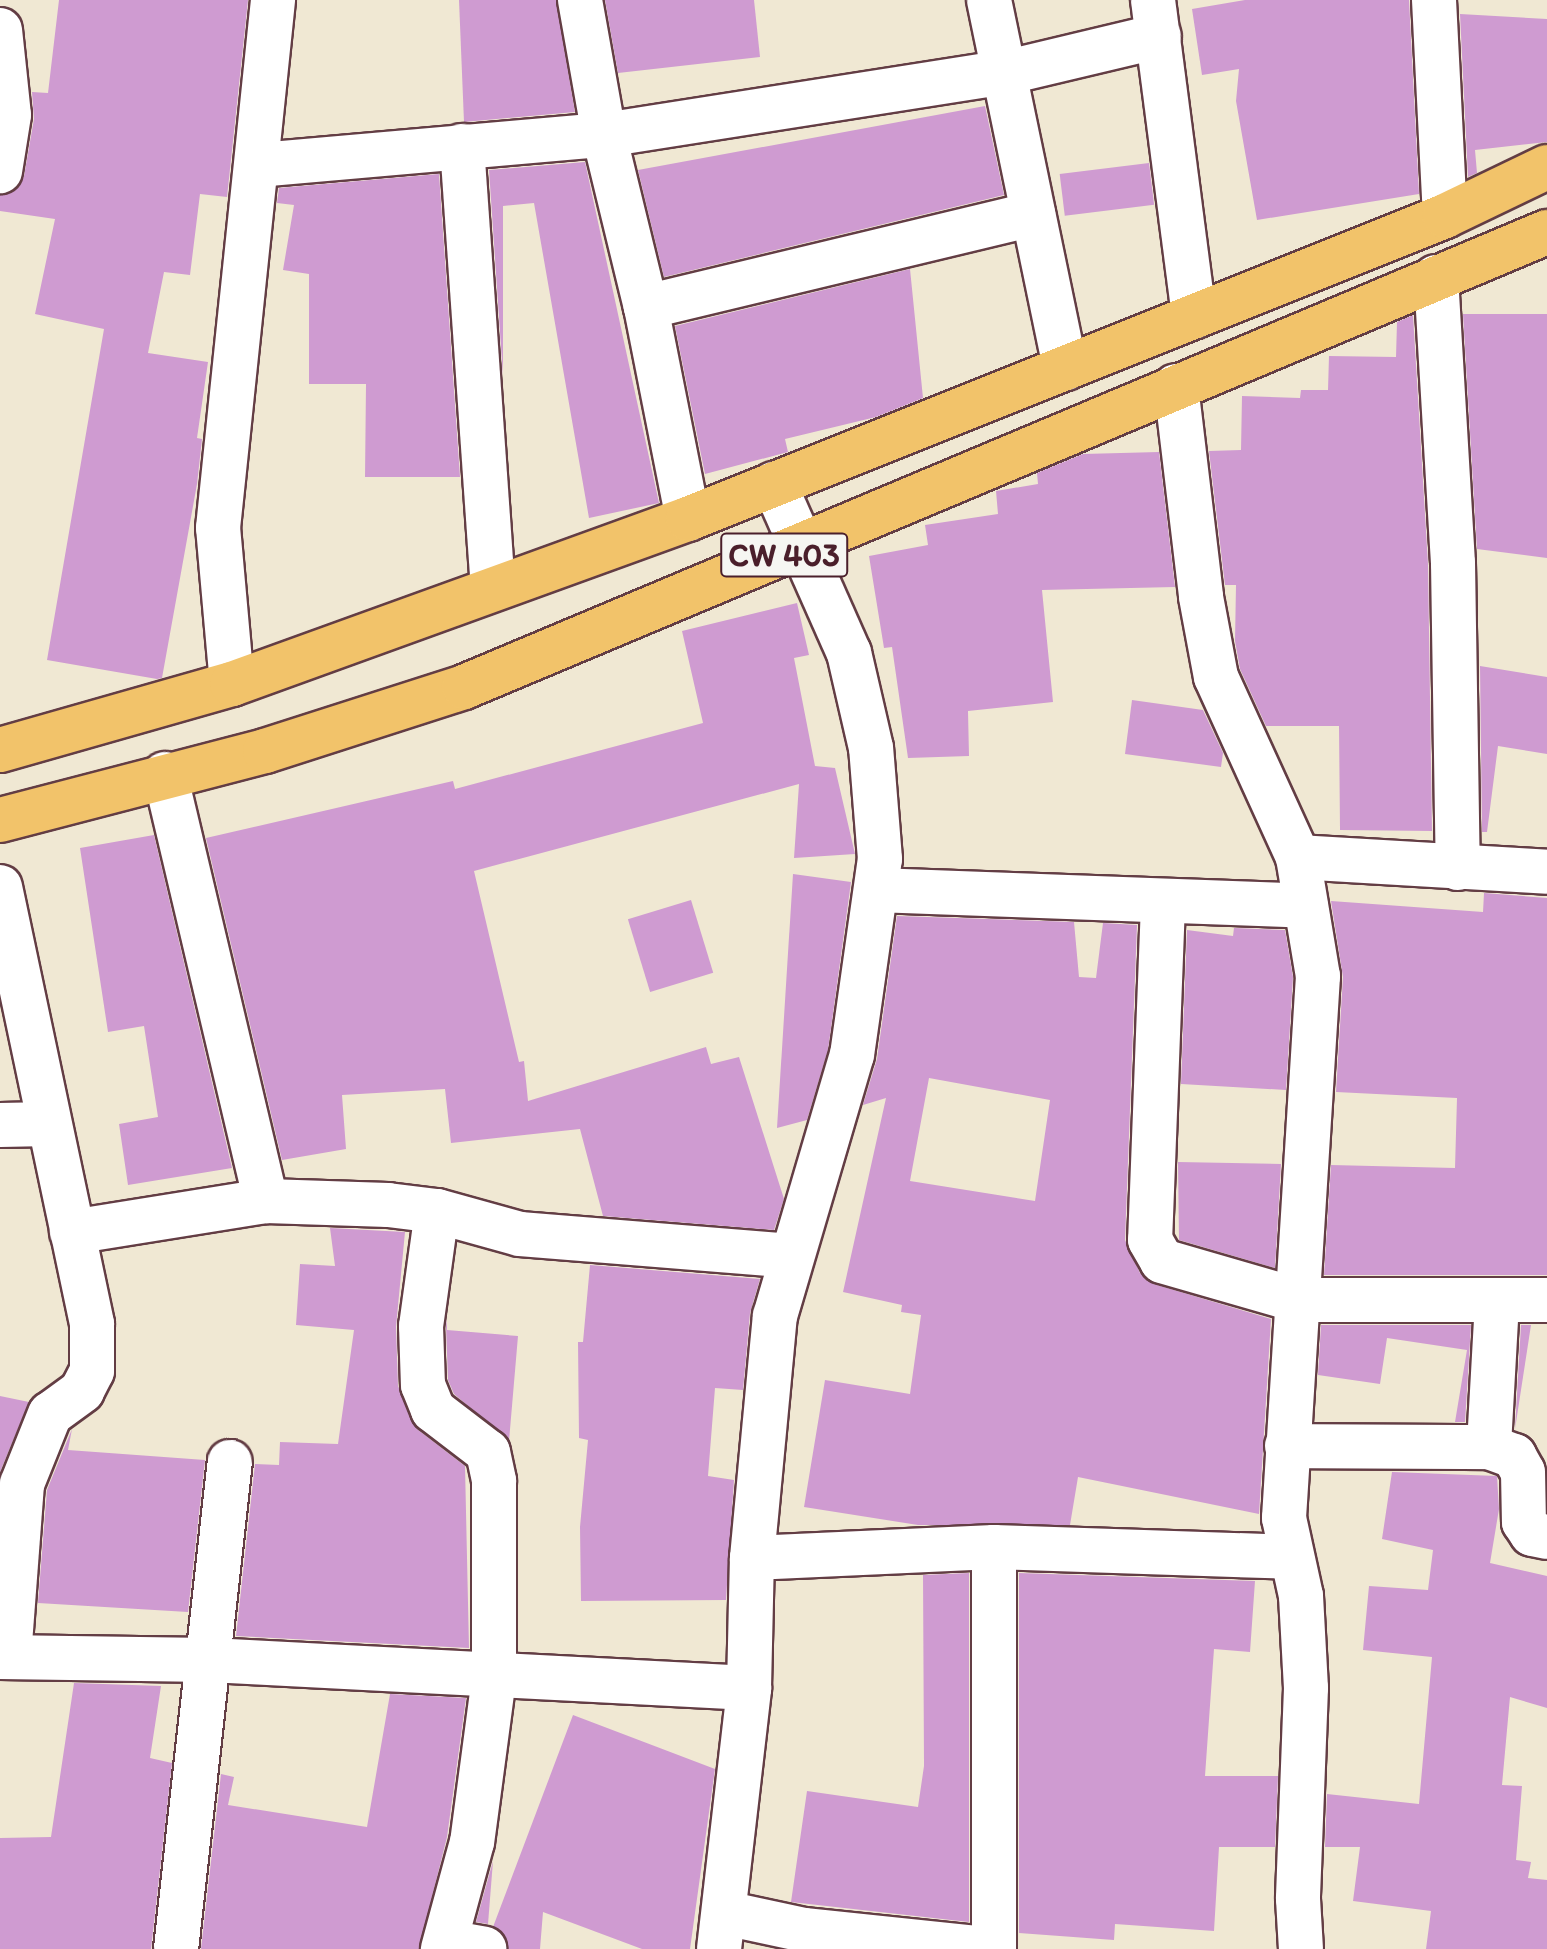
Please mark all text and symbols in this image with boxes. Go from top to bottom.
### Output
road number: CW 403 [720,527,848,583]

